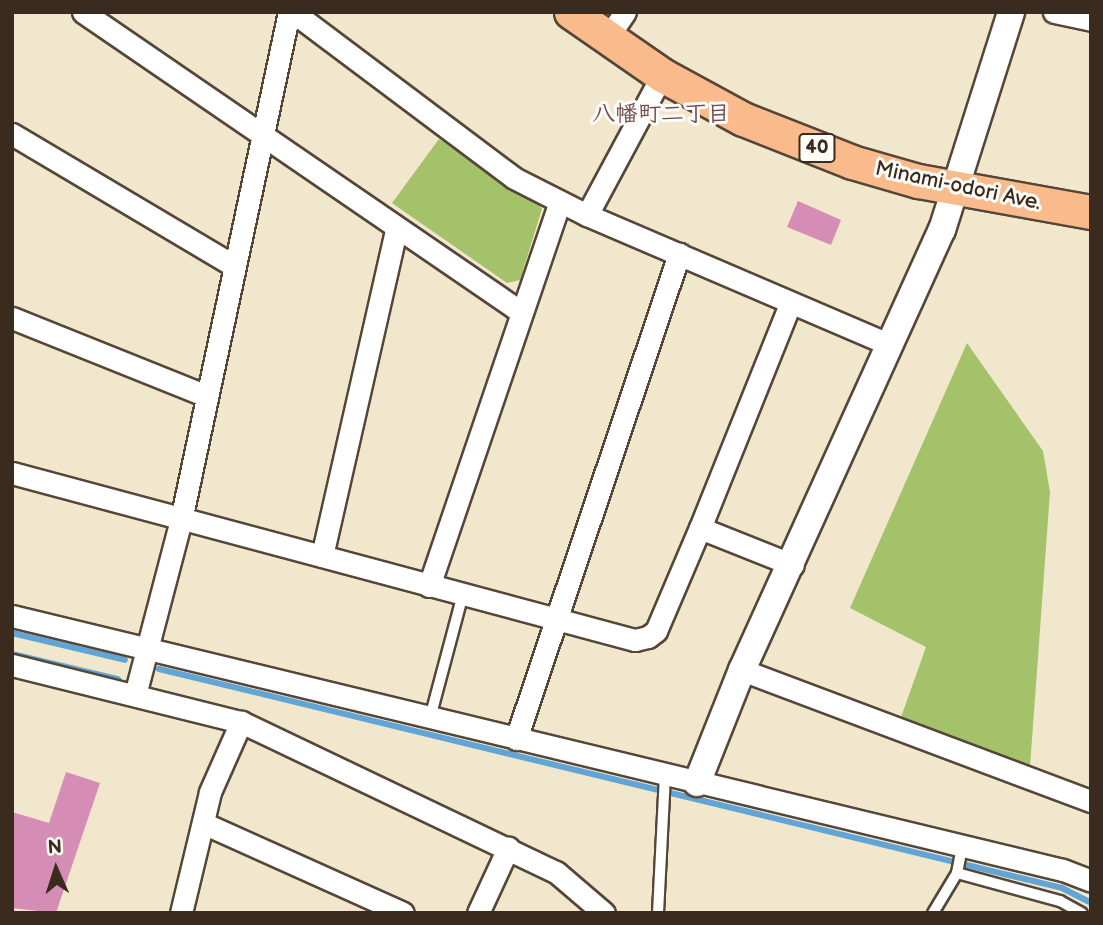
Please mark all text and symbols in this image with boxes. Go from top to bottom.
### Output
district label: 八幡町二丁目 [592,100,730,128]
road number: 40 [798,132,836,164]
street label: Minami-odori Ave. [873,156,1043,216]
north arrow [21,834,91,904]
text: N [47,836,63,859]

